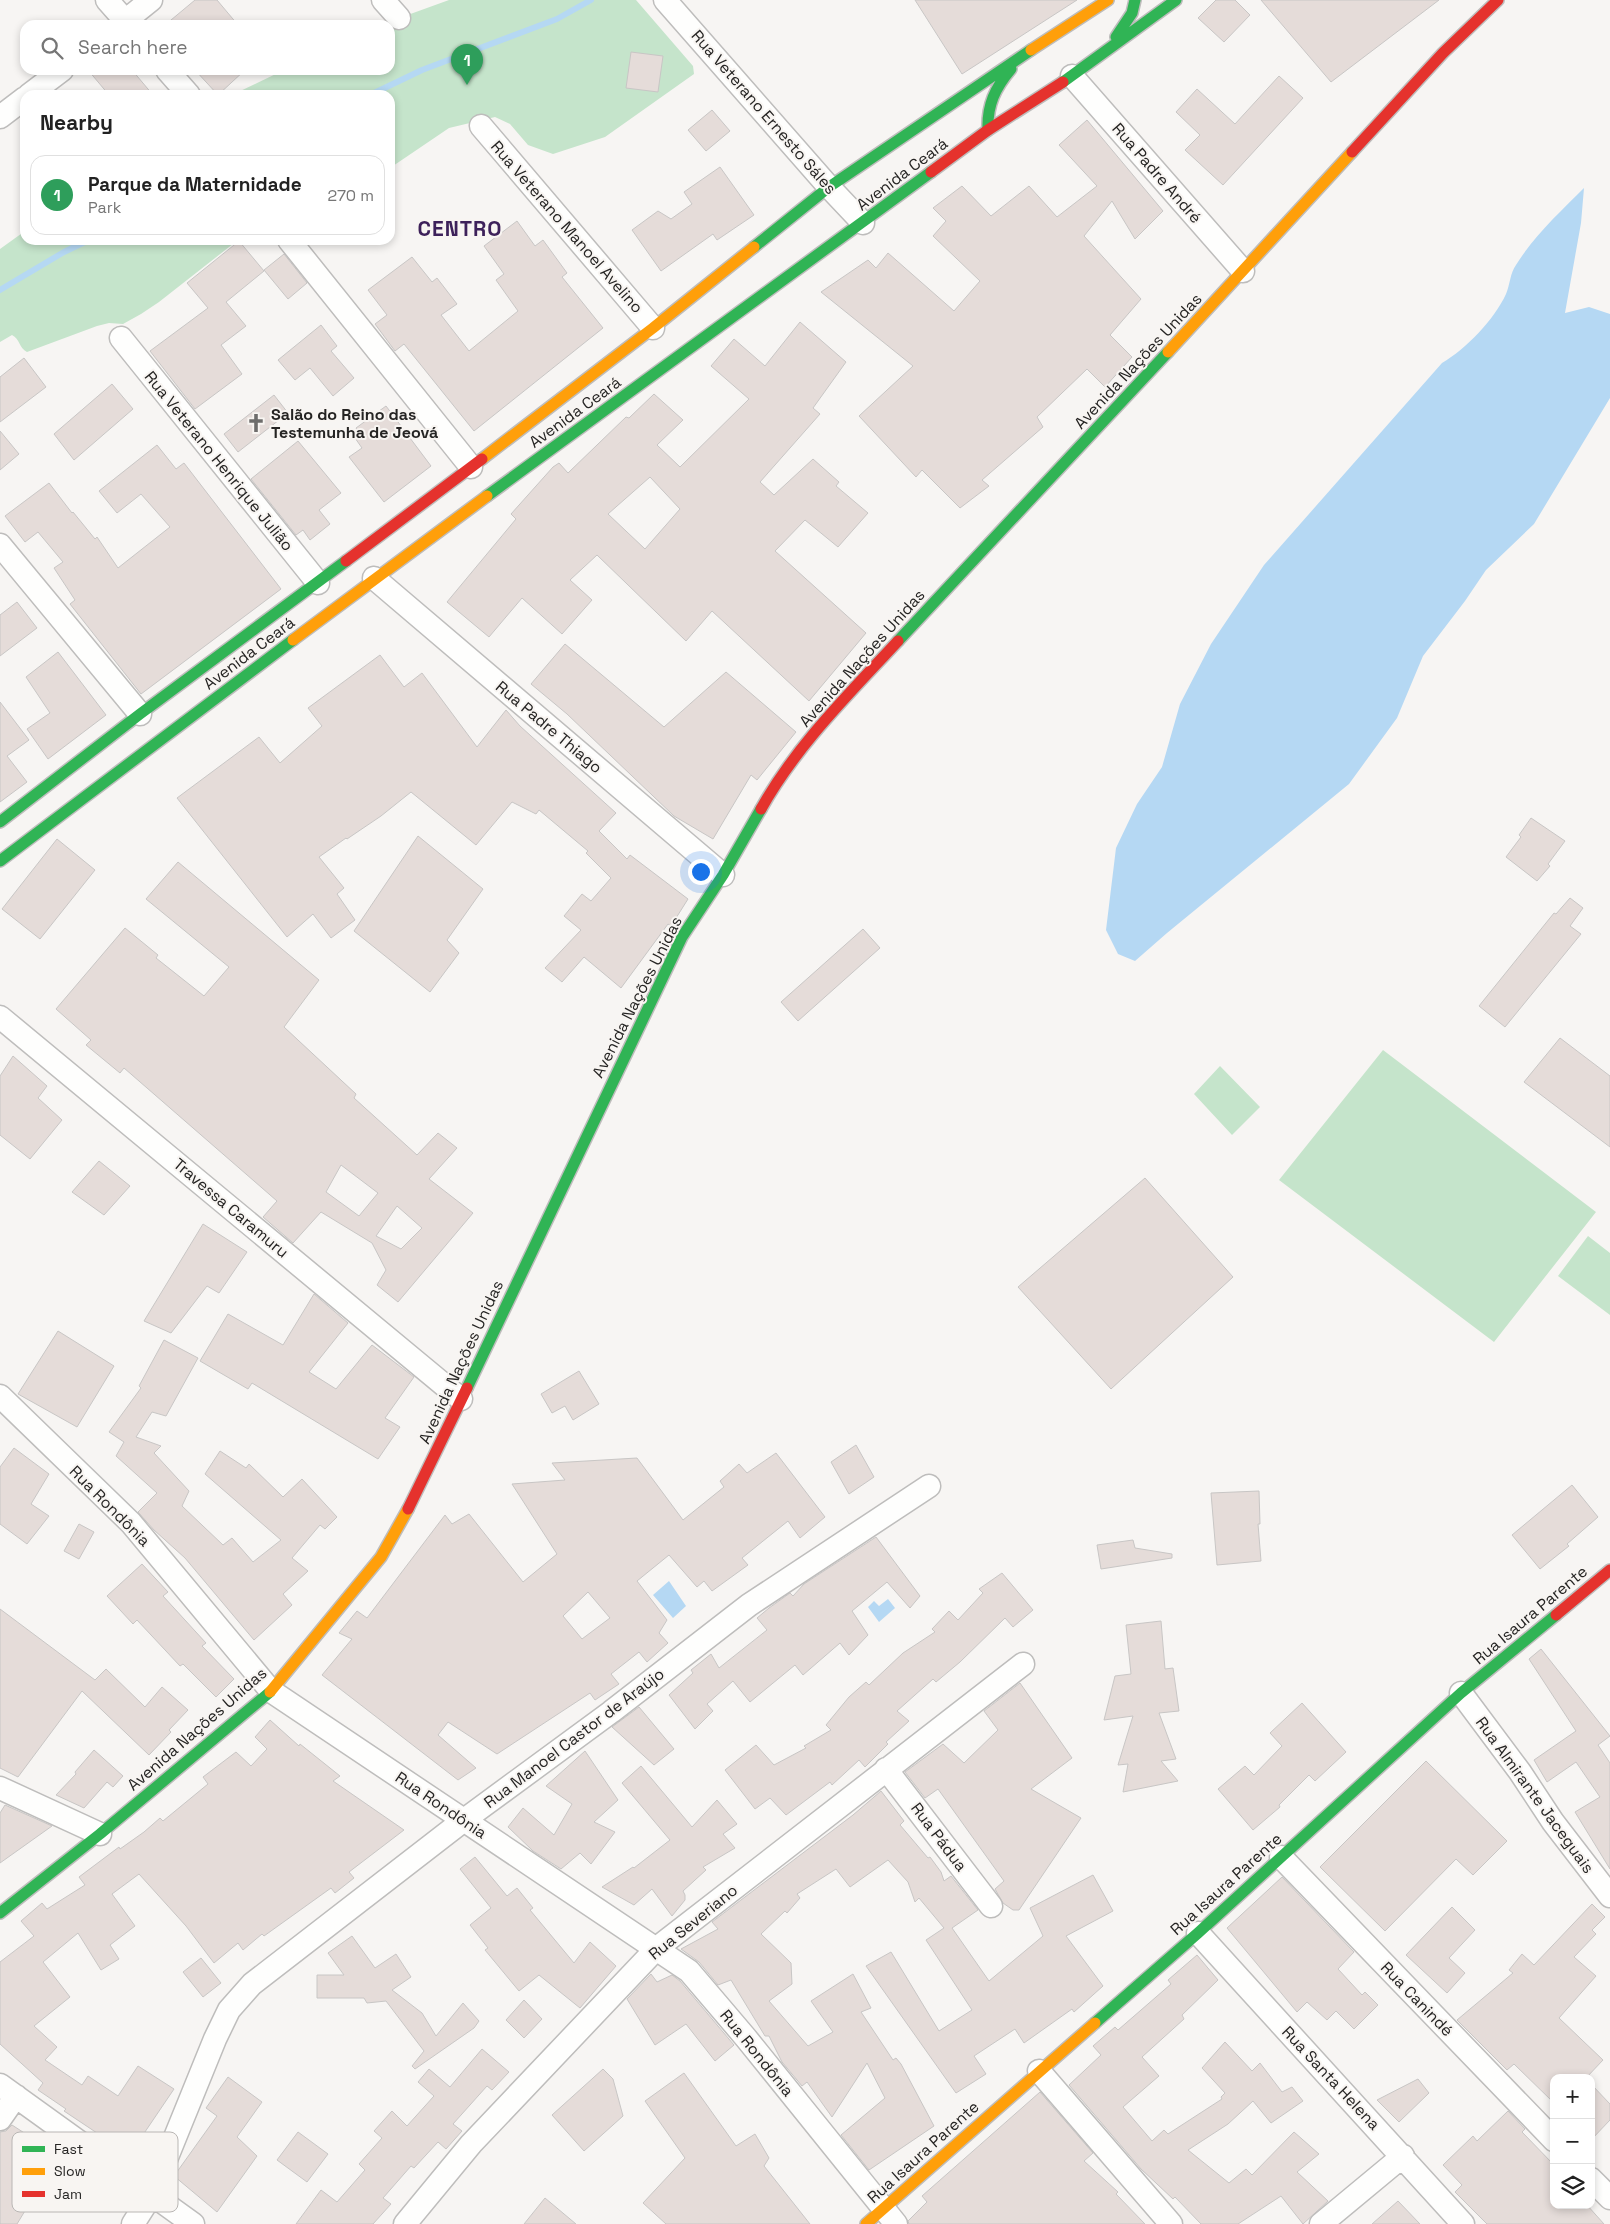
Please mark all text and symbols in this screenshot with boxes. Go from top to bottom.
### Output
search box [20,20,395,75]
street label: Rua Veterano Ernesto Sáles [687,25,841,199]
icon: search [38,34,66,62]
text: Search here [78,35,188,60]
pin: 1 [451,44,483,85]
text: Nearby [40,109,113,136]
street label: Rua Padre André [1108,118,1206,228]
street label: Avenida Ceará [852,133,952,215]
street label: Rua Veterano Manoel Avelino [486,136,648,318]
text: Parque da Maternidade [88,172,302,197]
text: 1 [53,185,61,206]
text: 270 m [327,185,374,206]
text: Park [88,197,121,218]
district label: CENTRO [417,215,503,242]
street label: Avenida Nações Unidas [1070,289,1206,433]
street label: Rua Veterano Henrique Julião [140,367,298,555]
street label: Avenida Ceará [525,372,625,452]
place label: Salão do Reino das Testemunha de Jeová [271,404,438,443]
church icon: Salão do Reino das Testemunha de Jeová [245,412,267,434]
street label: Avenida Nações Unidas [795,585,929,731]
street label: Avenida Ceará [199,612,299,694]
street label: Rua Padre Thiago [491,676,607,778]
your location [688,859,714,885]
street label: Avenida Nações Unidas [587,913,687,1081]
street label: Travessa Caramuru [169,1154,293,1262]
street label: Avenida Nações Unidas [414,1277,508,1447]
street label: Rua Rondônia [65,1461,155,1551]
street label: Rua Isaura Parente [1468,1561,1592,1669]
street label: Avenida Nações Unidas [123,1663,271,1795]
street label: Rua Manoel Castor de Araújo [480,1663,668,1813]
street label: Rua Almirante Jaceguais [1471,1713,1599,1877]
street label: Rua Rondônia [391,1767,491,1843]
street label: Rua Pádua [906,1798,972,1876]
street label: Rua Isaura Parente [1166,1828,1286,1940]
street label: Rua Severiano [644,1880,742,1964]
street label: Rua Canindé [1376,1957,1458,2041]
street label: Rua Rondônia [715,2005,799,2101]
street label: Rua Santa Helena [1277,2022,1385,2134]
map controls [1550,2074,1595,2209]
button: + [1550,2074,1595,2119]
street label: Rua Isaura Parente [863,2096,983,2208]
button: − [1550,2119,1595,2164]
legend [12,2132,178,2212]
text: Fast [54,2140,83,2158]
text: Slow [54,2162,86,2180]
button: layers [1550,2164,1595,2209]
text: Jam [54,2185,82,2203]

